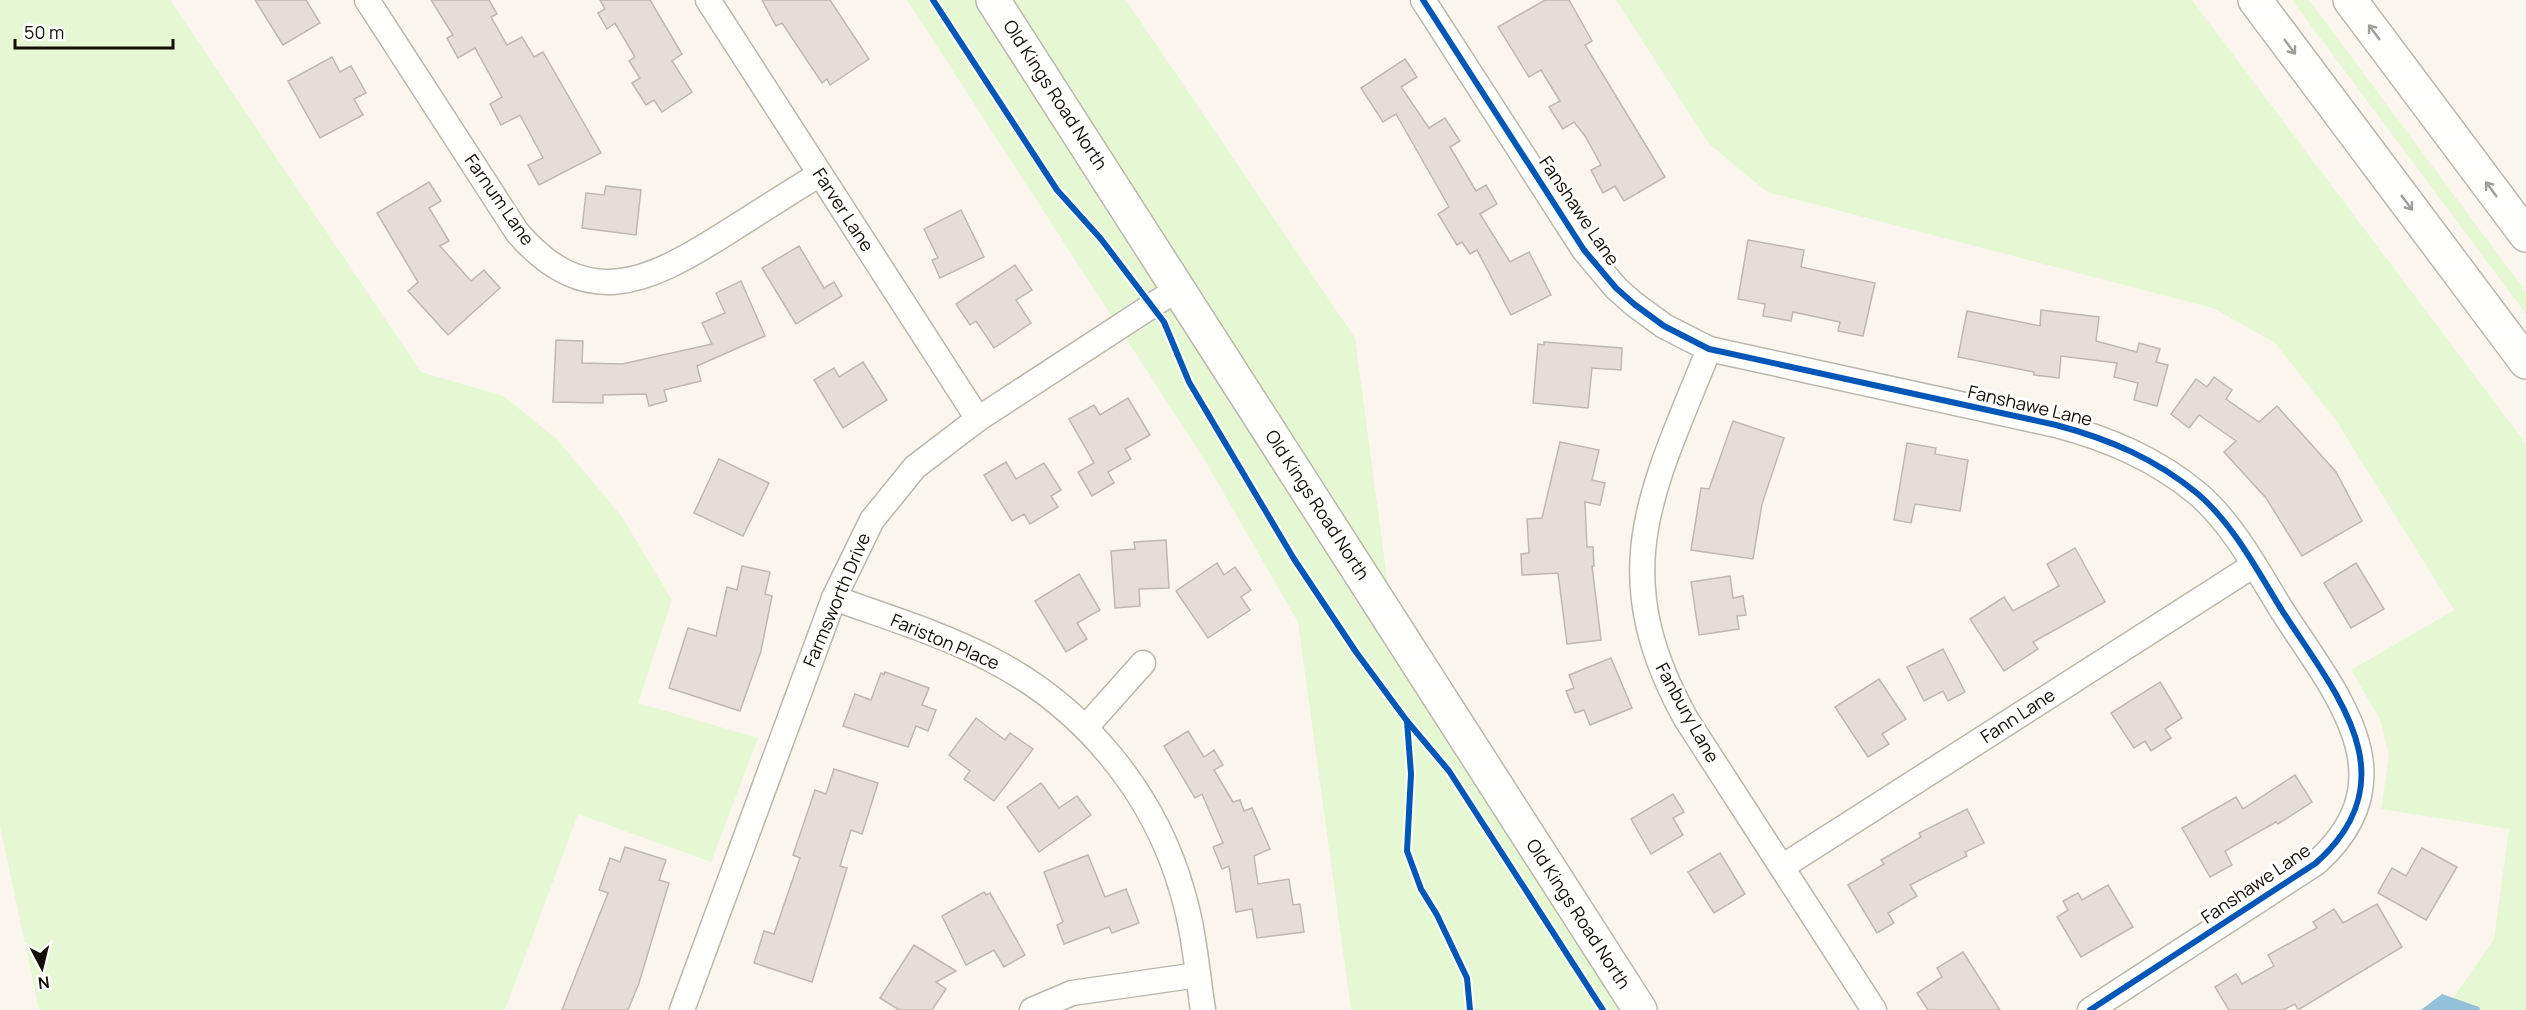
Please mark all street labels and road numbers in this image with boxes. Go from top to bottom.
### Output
street label: Old Kings Road North [998,15,1113,174]
street label: Farnum Lane [460,149,540,250]
street label: Fanshawe Lane [1534,151,1625,270]
street label: Farver Lane [808,163,880,256]
street label: Fanshawe Lane [1966,379,2095,431]
street label: Old Kings Road North [1260,425,1375,584]
street label: Farmsworth Drive [797,529,875,670]
street label: Fariston Place [887,607,1003,675]
street label: Fanbury Lane [1651,658,1725,767]
street label: Fann Lane [1976,682,2059,748]
street label: Old Kings Road North [1521,834,1636,993]
street label: Fanshawe Lane [2196,838,2315,929]

